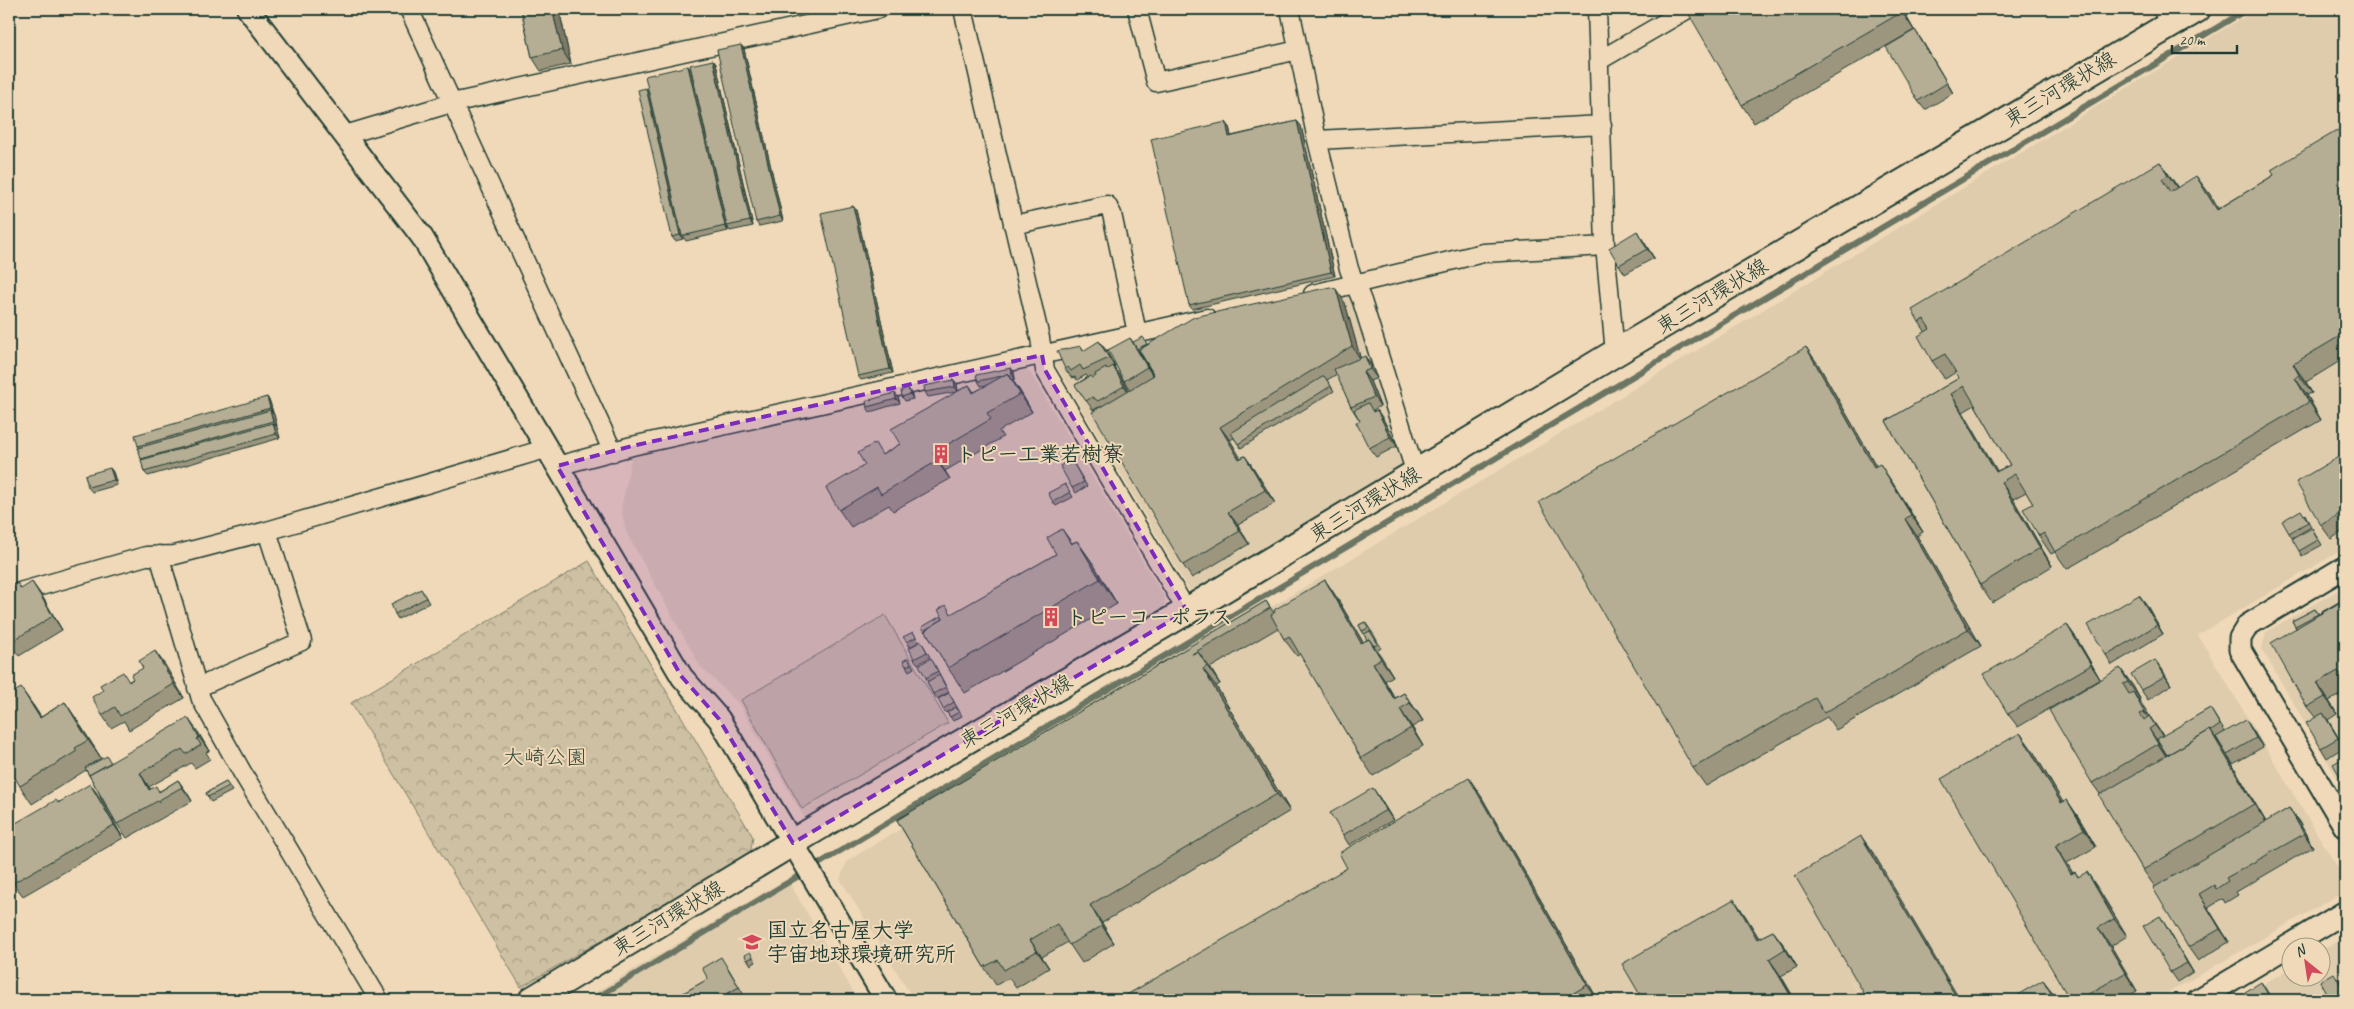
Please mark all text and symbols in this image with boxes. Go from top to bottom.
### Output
scale bar [2172,22,2236,54]
text: 20 m [2179,31,2206,50]
street label: 東三河環状線 [1999,45,2121,133]
street label: 東三河環状線 [1651,252,1773,340]
place label: トピー工業若樹寮 [956,441,1123,467]
building icon: トピー工業若樹寮 [930,443,952,465]
street label: 東三河環状線 [1304,460,1426,548]
place label: トピーコーポラス [1066,604,1232,630]
building icon: トピーコーポラス [1040,606,1062,628]
street label: 東三河環状線 [955,668,1077,754]
park label: 大崎公園 [503,744,587,770]
street label: 東三河環状線 [607,874,729,962]
place label: 国立名古屋大学 宇宙地球環境研究所 [767,917,956,967]
school or university icon: 国立名古屋大学 宇宙地球環境研究所 [741,931,763,953]
north arrow [2282,936,2332,986]
text: N [2292,940,2310,961]

